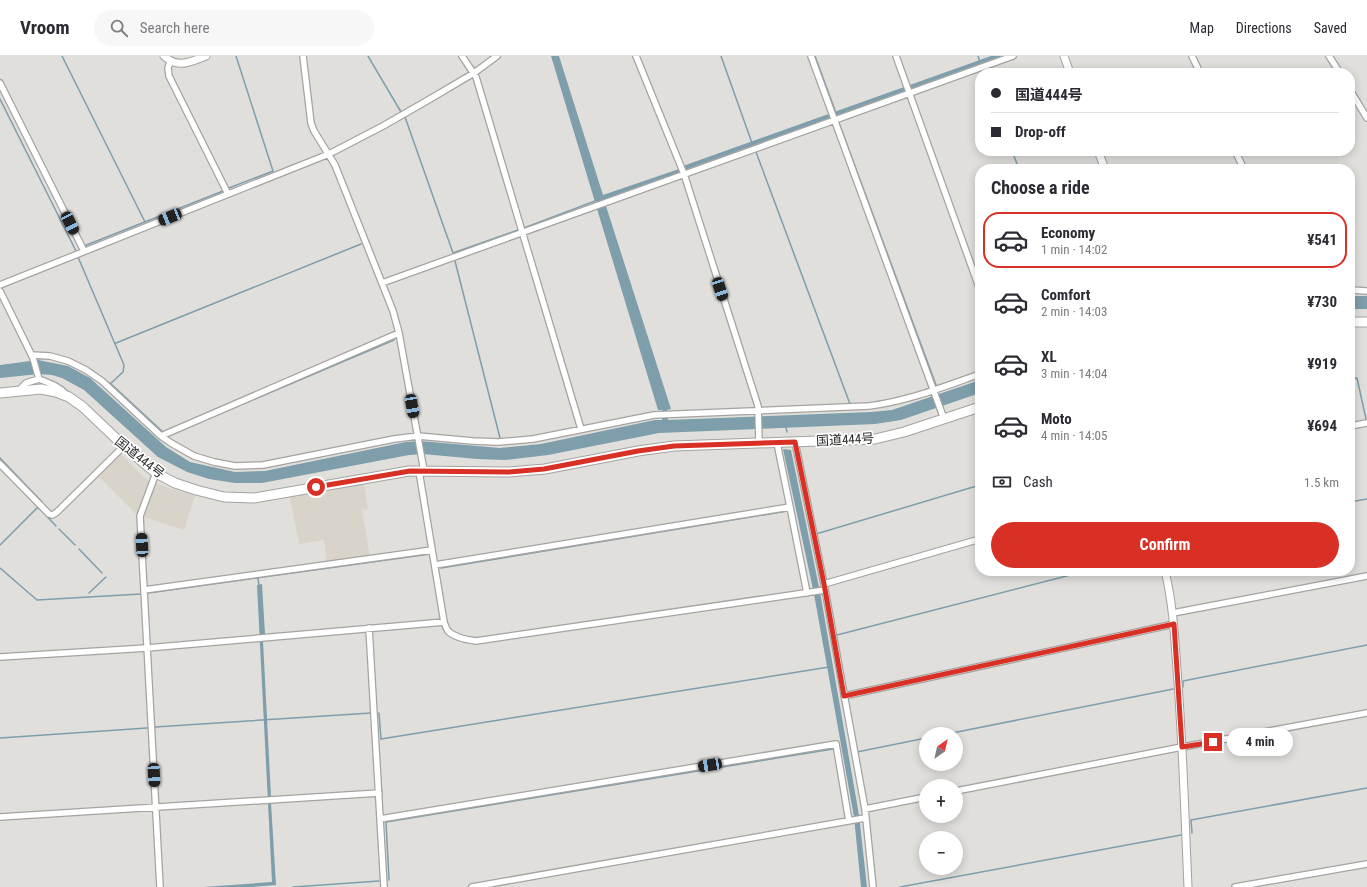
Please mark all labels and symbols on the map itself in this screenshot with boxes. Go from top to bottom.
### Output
car [157,207,183,227]
car [59,210,81,236]
car [711,276,729,302]
car [404,393,420,419]
street label: 国道444号 [816,430,875,449]
street label: 国道444号 [112,434,167,481]
route start [307,478,325,496]
car [135,533,149,557]
north arrow [919,727,963,771]
callout: 4 min [1227,728,1293,756]
route end [1204,733,1222,751]
car [697,757,723,773]
car [147,763,161,787]

